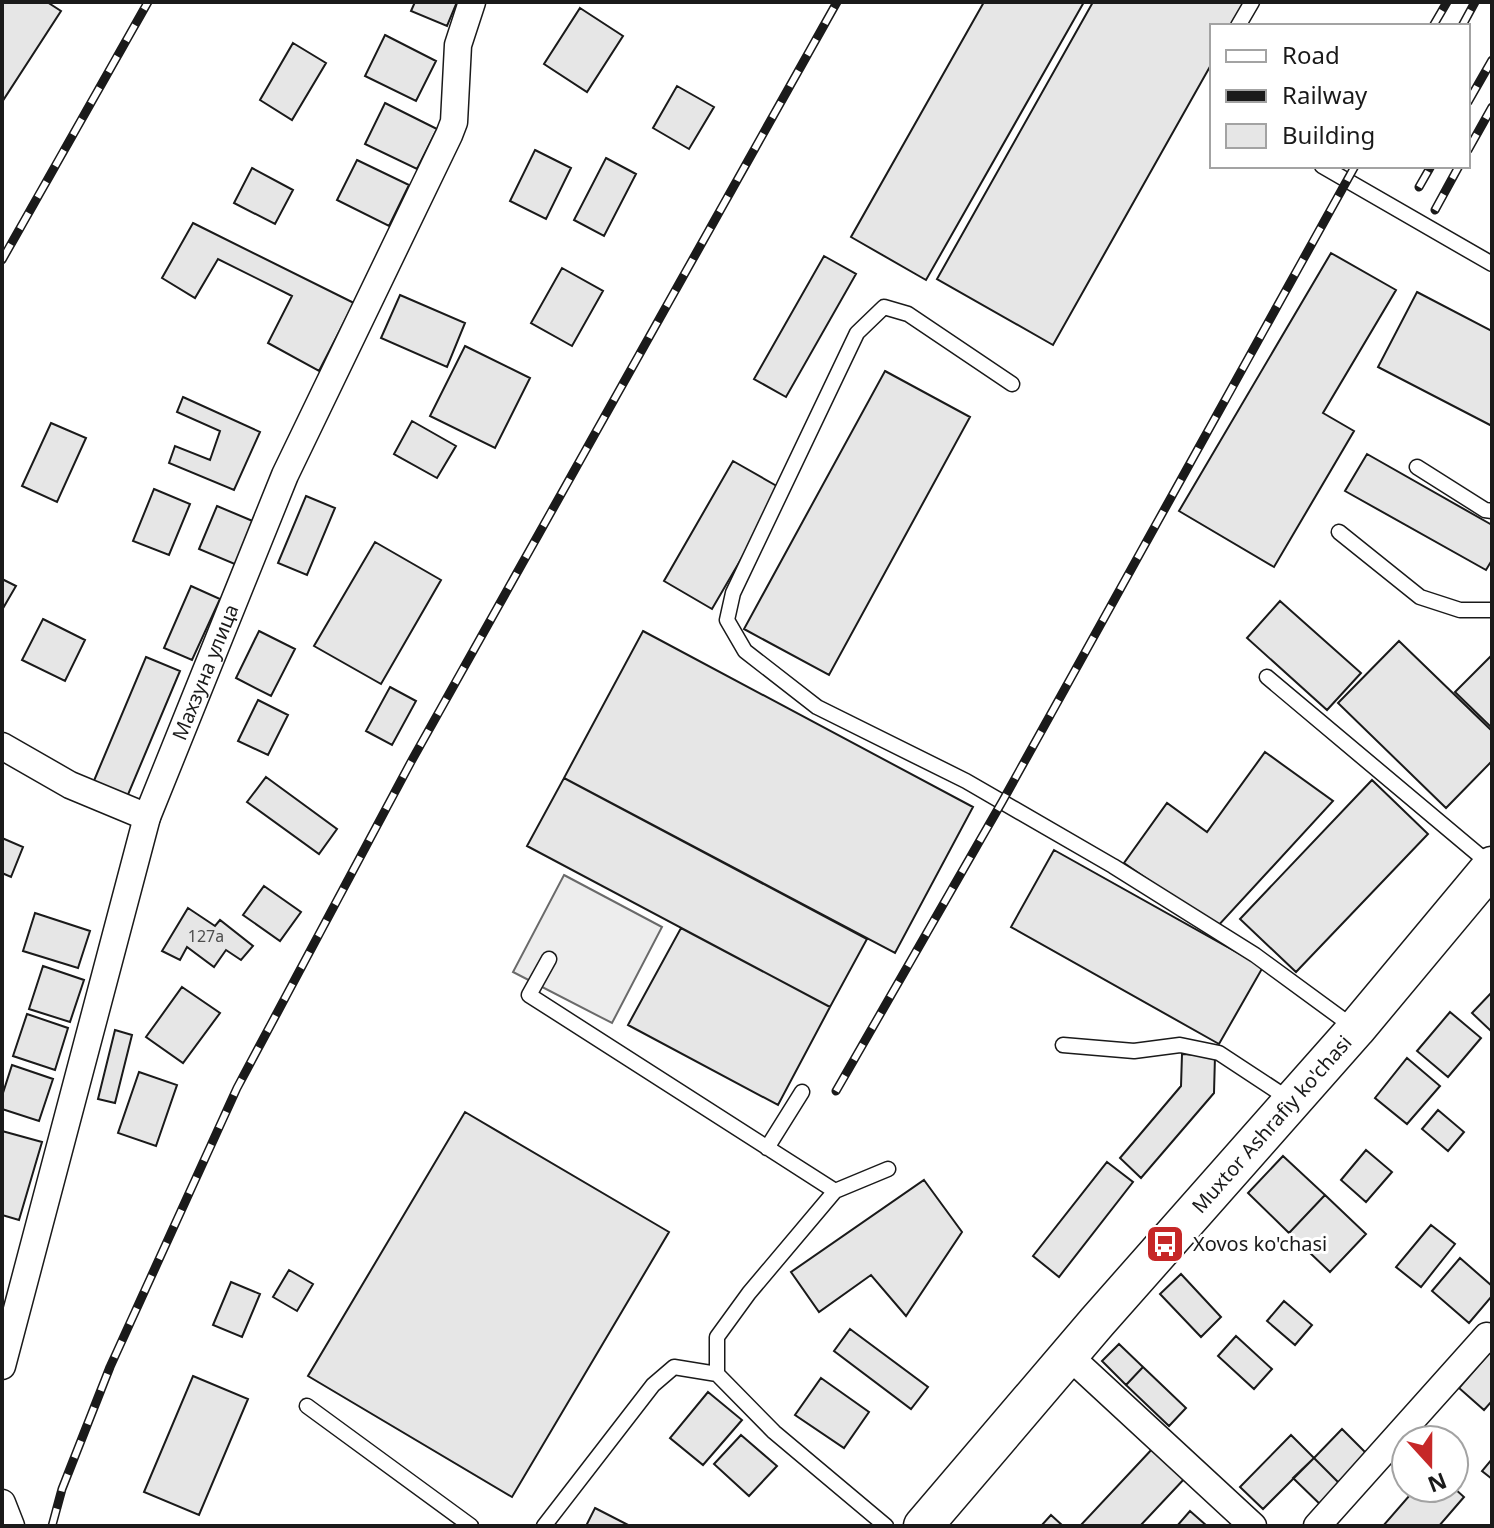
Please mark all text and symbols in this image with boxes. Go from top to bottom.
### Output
legend [1210,24,1470,168]
text: Road [1282,38,1340,71]
text: Railway [1282,78,1368,111]
text: Building [1282,118,1375,151]
street label: Махзуна улица [165,600,244,744]
house number: 127а [188,925,224,947]
street label: Muxtor Ashrafiy ko'chasi [1185,1029,1357,1219]
bus stop icon: Xovos ko'chasi [1144,1223,1186,1265]
place label: Xovos ko'chasi [1193,1230,1327,1257]
north arrow [1390,1424,1470,1504]
text: N [1424,1466,1451,1501]

